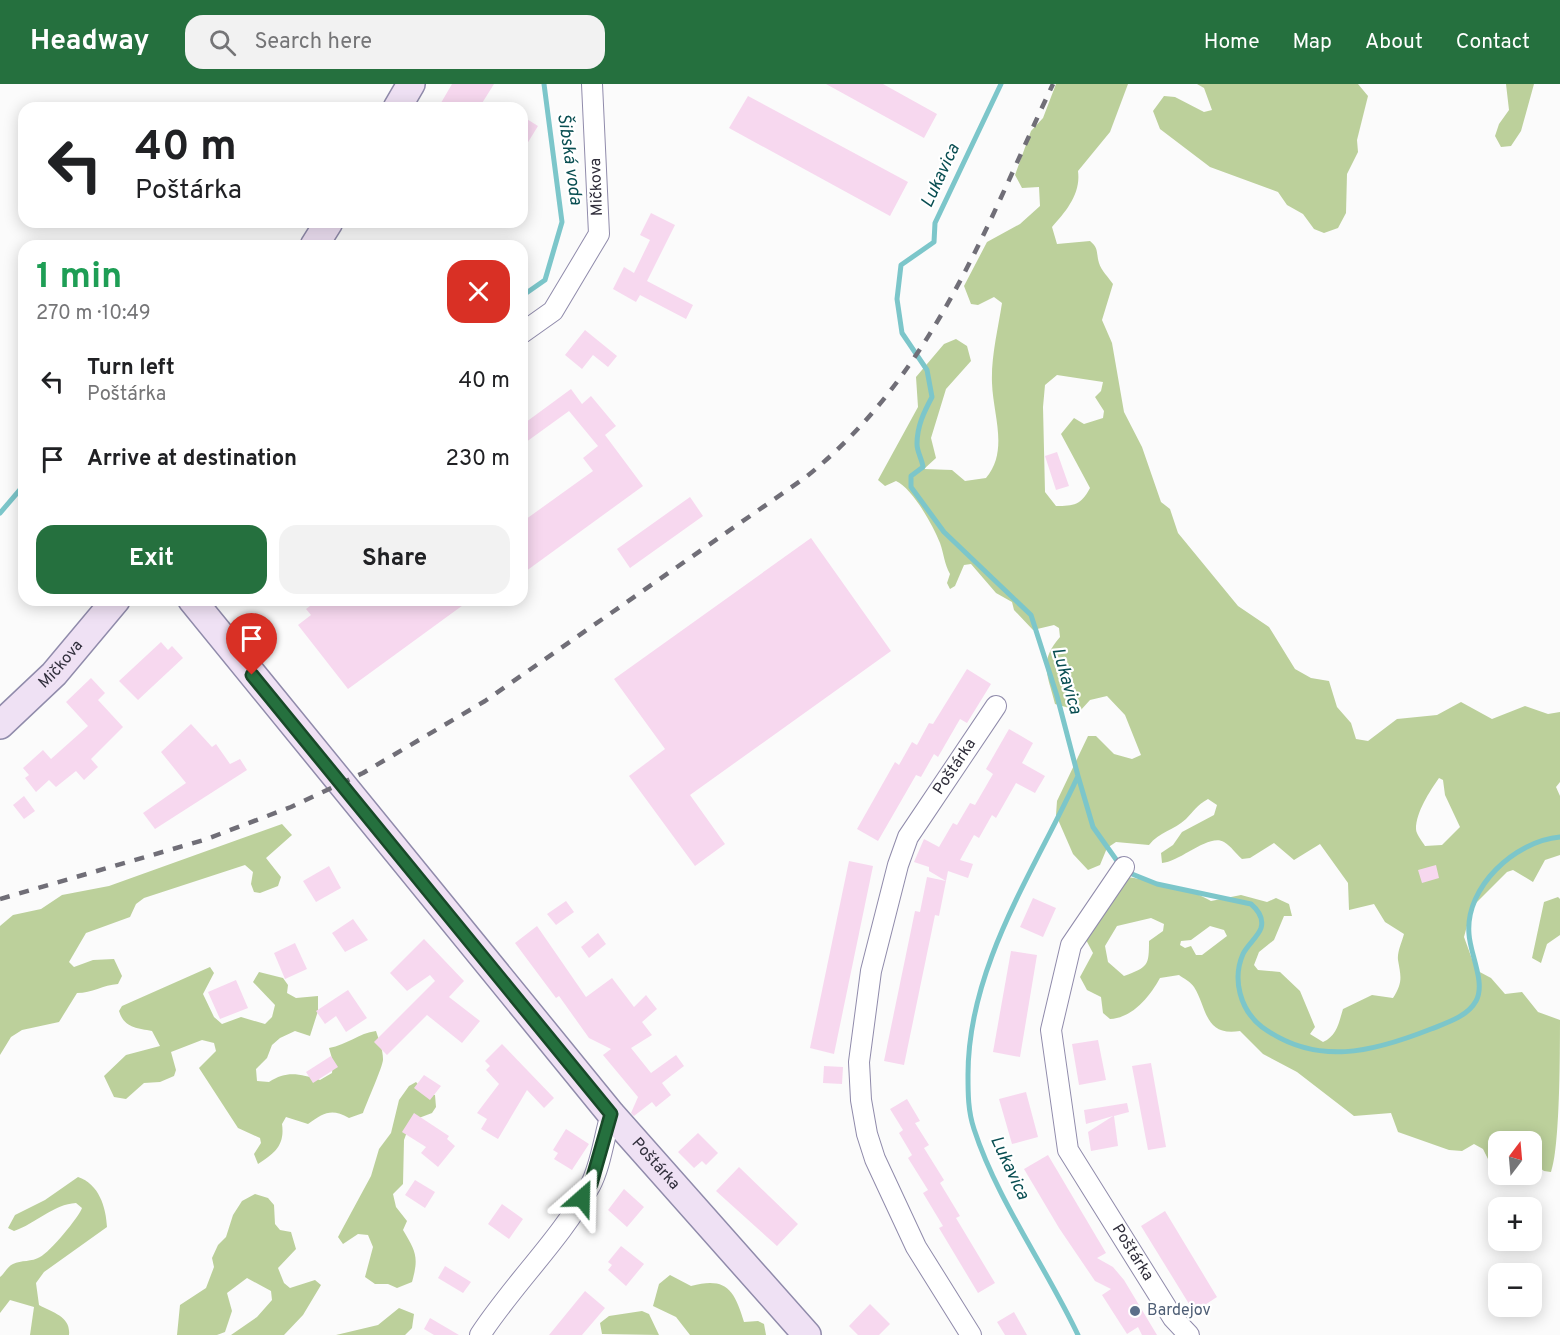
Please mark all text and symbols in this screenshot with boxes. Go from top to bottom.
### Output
search box [185,15,605,69]
text: Headway [30,24,149,60]
icon: search [206,26,239,59]
text: Search here [254,29,372,56]
text: Home [1204,29,1260,56]
text: Map [1293,29,1332,56]
text: About [1365,29,1423,56]
text: Contact [1456,29,1530,56]
water label: Šibská voda [551,111,589,207]
text: 40 m [135,122,237,175]
icon: left [36,126,114,204]
water label: Lukavica [916,140,966,212]
street label: Mičkova [586,158,608,216]
text: Poštárka [135,174,242,208]
text: 1 min [36,255,122,301]
button: close [447,260,510,323]
text: 270 m · 10:49 [36,301,151,327]
text: Turn left [87,355,175,382]
icon: left [36,365,69,398]
text: 40 m [458,368,510,395]
text: Poštárka [87,382,166,408]
icon: arrive [36,443,69,476]
text: Arrive at destination [87,446,297,473]
text: 230 m [446,446,510,473]
button: Exit [36,525,267,594]
button: Share [279,525,510,594]
pin [226,613,277,675]
icon: arrive [235,622,268,655]
street label: Mičkova [35,636,88,693]
water label: Lukavica [1046,645,1087,718]
street label: Poštárka [929,735,981,799]
north arrow [1488,1131,1542,1185]
map controls [1488,1131,1542,1317]
water label: Lukavica [984,1132,1034,1204]
street label: Poštárka [627,1134,684,1194]
position arrow [550,1166,614,1230]
button: + [1488,1197,1542,1251]
street label: Poštárka [1107,1221,1158,1285]
button: − [1488,1263,1542,1317]
place label: Bardejov [1147,1301,1211,1321]
marker: Bardejov [1128,1304,1142,1318]

